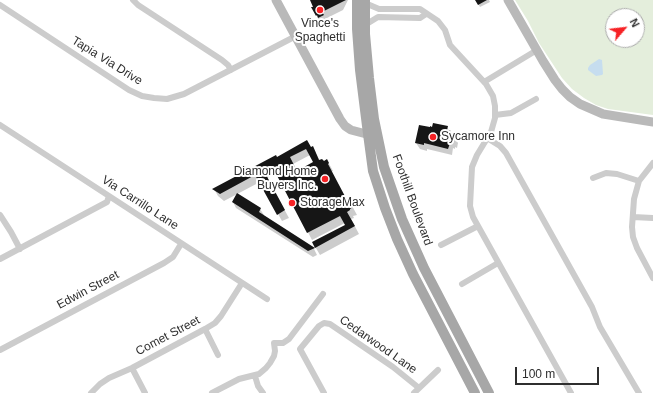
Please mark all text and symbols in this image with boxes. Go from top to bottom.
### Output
marker: Vince's Spaghetti [315,5,325,15]
north arrow [605,8,645,48]
place label: Vince's Spaghetti [295,17,345,45]
text: N [628,17,642,29]
street label: Tapia Via Drive [69,34,145,88]
place label: Sycamore Inn [441,130,515,144]
marker: Sycamore Inn [428,132,438,142]
street label: Foothill Boulevard [389,152,435,248]
place label: Diamond Home Buyers Inc. [234,165,317,193]
street label: Via Carrillo Lane [99,173,181,233]
marker: Diamond Home Buyers Inc. [320,174,330,184]
place label: StorageMax [300,196,365,210]
marker: StorageMax [287,198,297,208]
street label: Edwin Street [55,268,121,312]
street label: Comet Street [133,313,203,359]
street label: Cedarwood Lane [336,313,420,377]
scale bar [517,359,601,385]
text: 100 m [522,367,555,381]

